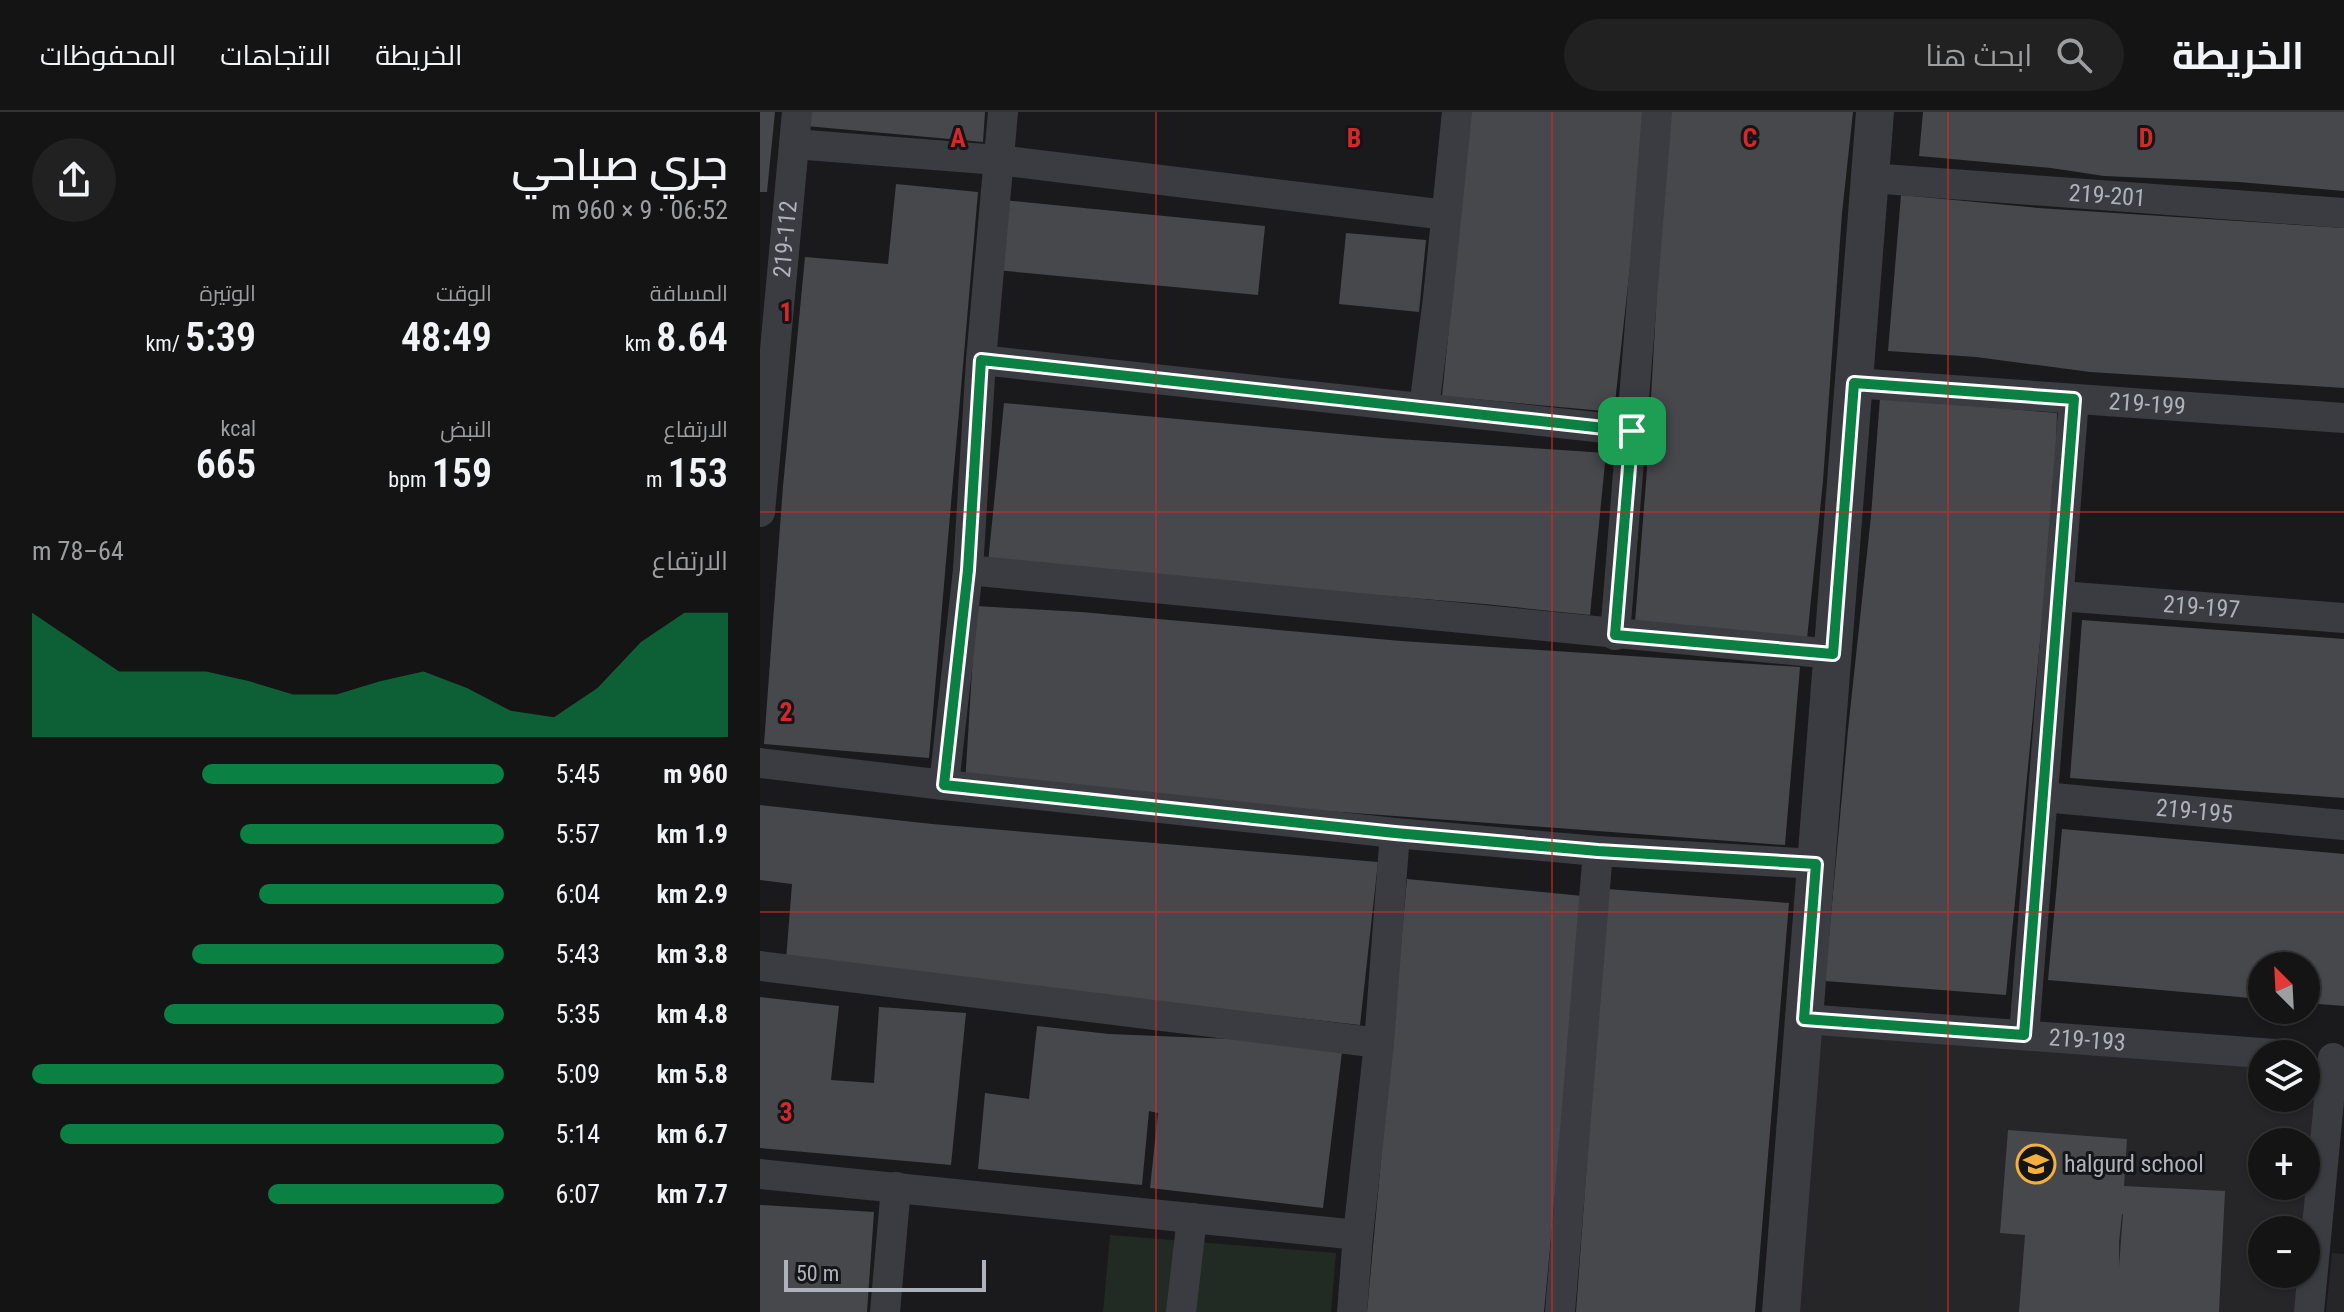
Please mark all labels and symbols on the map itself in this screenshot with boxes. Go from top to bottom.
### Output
text: A [950,123,966,153]
text: B [1347,123,1361,153]
text: C [1743,123,1758,153]
text: D [2139,123,2153,153]
street label: 219-201 [2068,179,2147,212]
street label: 219-112 [768,199,803,279]
text: 1 [779,297,793,327]
street label: 219-199 [2108,387,2187,421]
pin [1598,397,1666,465]
street label: 219-197 [2162,590,2241,624]
text: 2 [779,697,793,727]
street label: 219-195 [2155,794,2234,829]
north arrow [2248,952,2320,1024]
street label: 219-193 [2048,1023,2127,1057]
text: 3 [779,1097,793,1127]
school or university icon: halgurd school [2015,1143,2057,1185]
place label: halgurd school [2064,1150,2204,1178]
scale bar [784,1256,986,1292]

